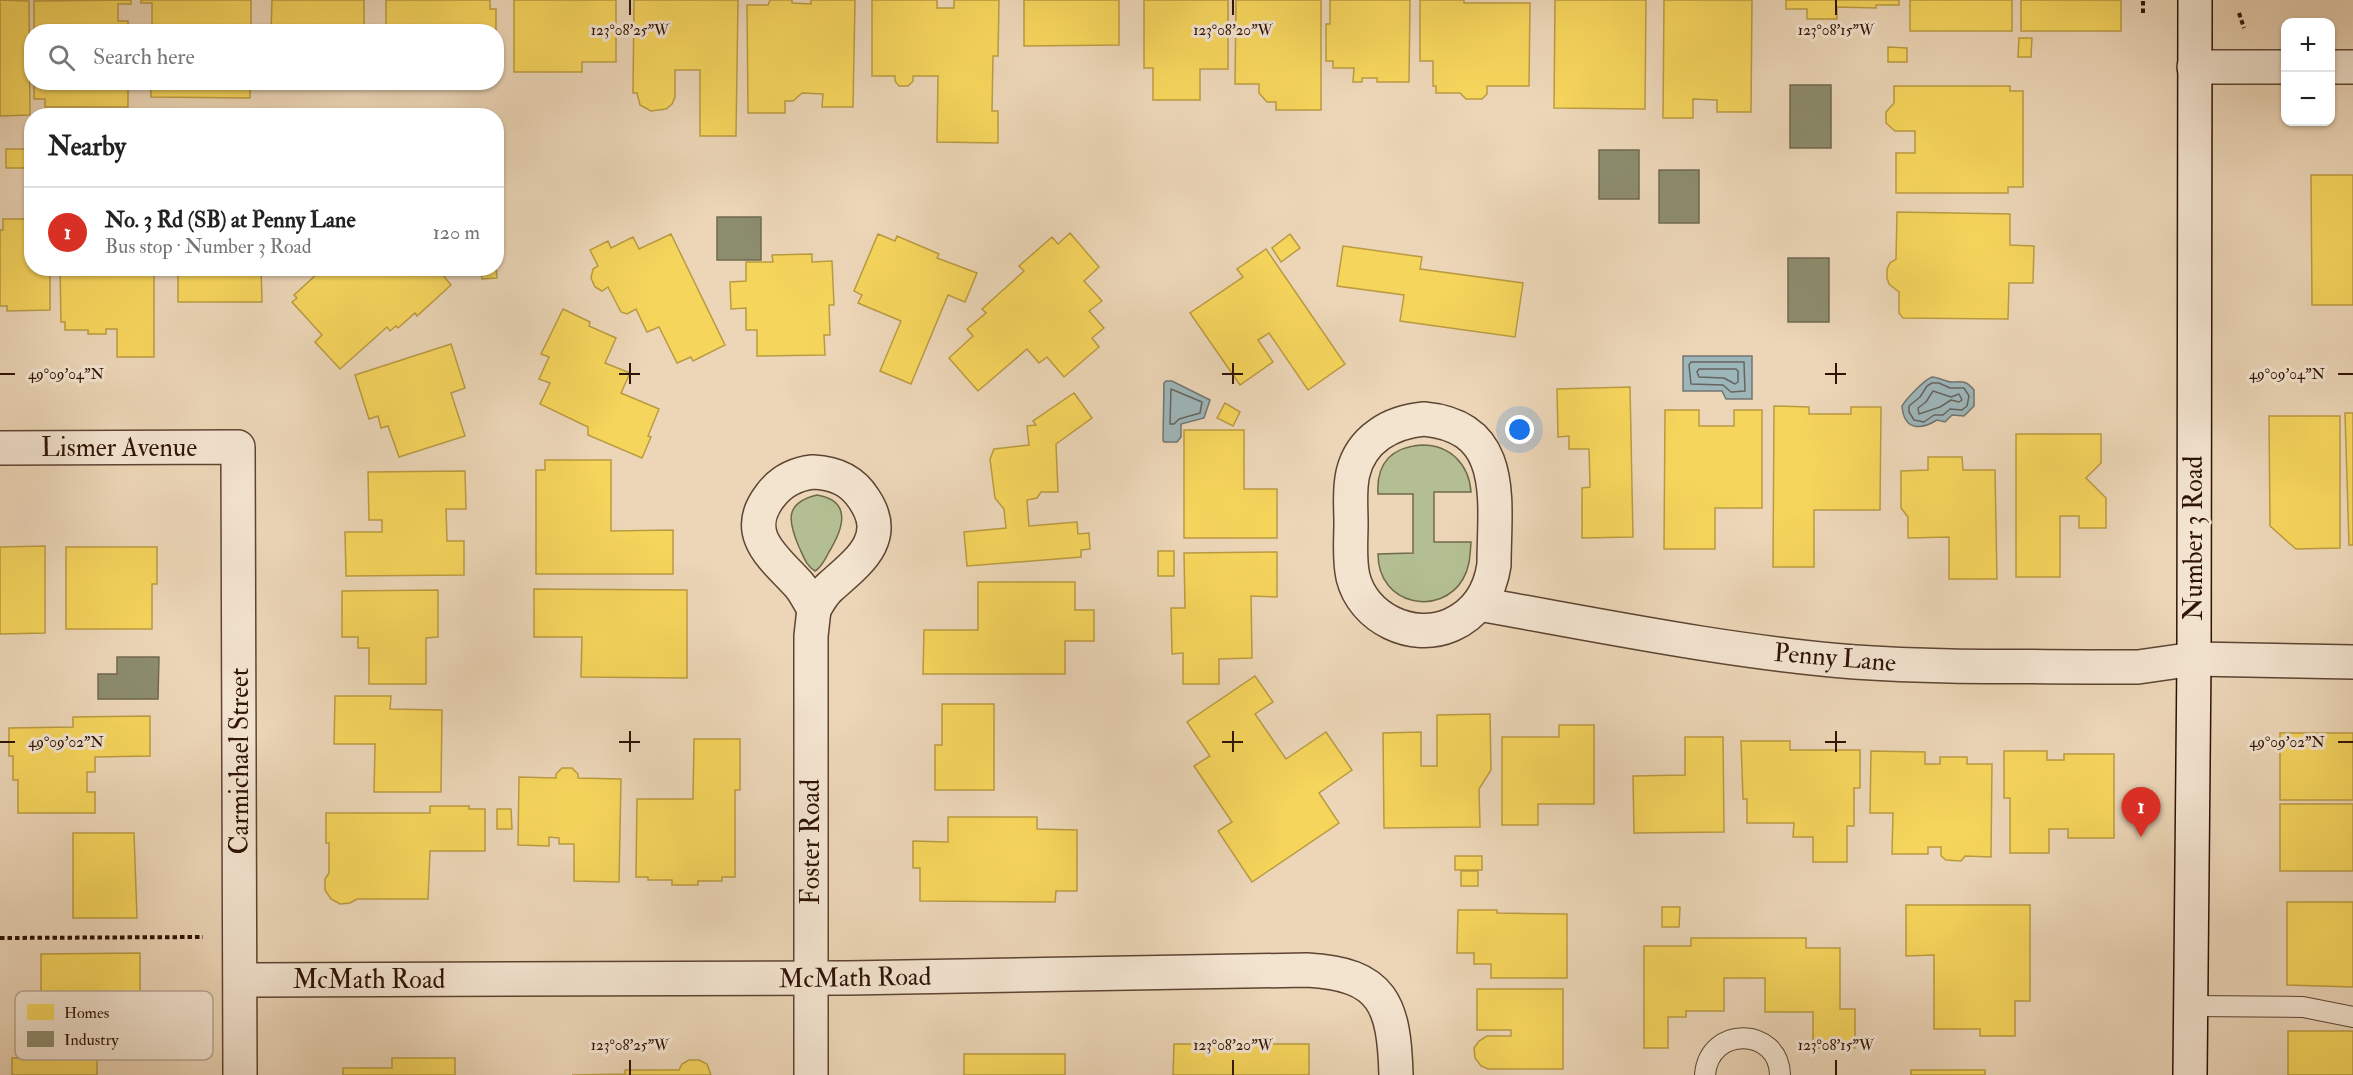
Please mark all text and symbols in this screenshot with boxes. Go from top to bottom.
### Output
map controls [2281,18,2335,126]
button: + [2281,18,2335,72]
text: 123°08'25"W [591,21,670,40]
text: 123°08'20"W [1193,21,1274,40]
text: 123°08'15"W [1798,21,1875,40]
search box [24,24,504,90]
icon: search [45,41,78,74]
text: Search here [93,43,195,71]
button: − [2281,72,2335,126]
text: Nearby [48,131,126,163]
text: No. 3 Rd (SB) at Penny Lane [105,206,356,234]
text: 1 [64,220,71,245]
text: 120 m [433,220,480,245]
text: Bus stop · Number 3 Road [105,234,312,259]
text: 49°09'04"N [28,365,105,384]
text: 49°09'04"N [2249,365,2326,384]
your location [1505,415,1534,444]
street label: Lismer Avenue [41,432,197,464]
street label: Number 3 Road [2178,455,2210,620]
street label: Penny Lane [1773,637,1898,679]
street label: Carmichael Street [224,668,256,854]
text: 49°09'02"N [28,733,104,752]
text: 49°09'02"N [2249,733,2325,752]
street label: Foster Road [795,779,827,905]
pin: 1 [2122,788,2160,837]
street label: McMath Road [778,961,932,995]
street label: McMath Road [293,964,446,996]
legend [15,991,213,1060]
text: Homes [64,1003,109,1023]
text: Industry [64,1030,119,1050]
text: 123°08'25"W [591,1036,670,1055]
text: 123°08'20"W [1193,1036,1274,1055]
text: 123°08'15"W [1798,1036,1875,1055]

